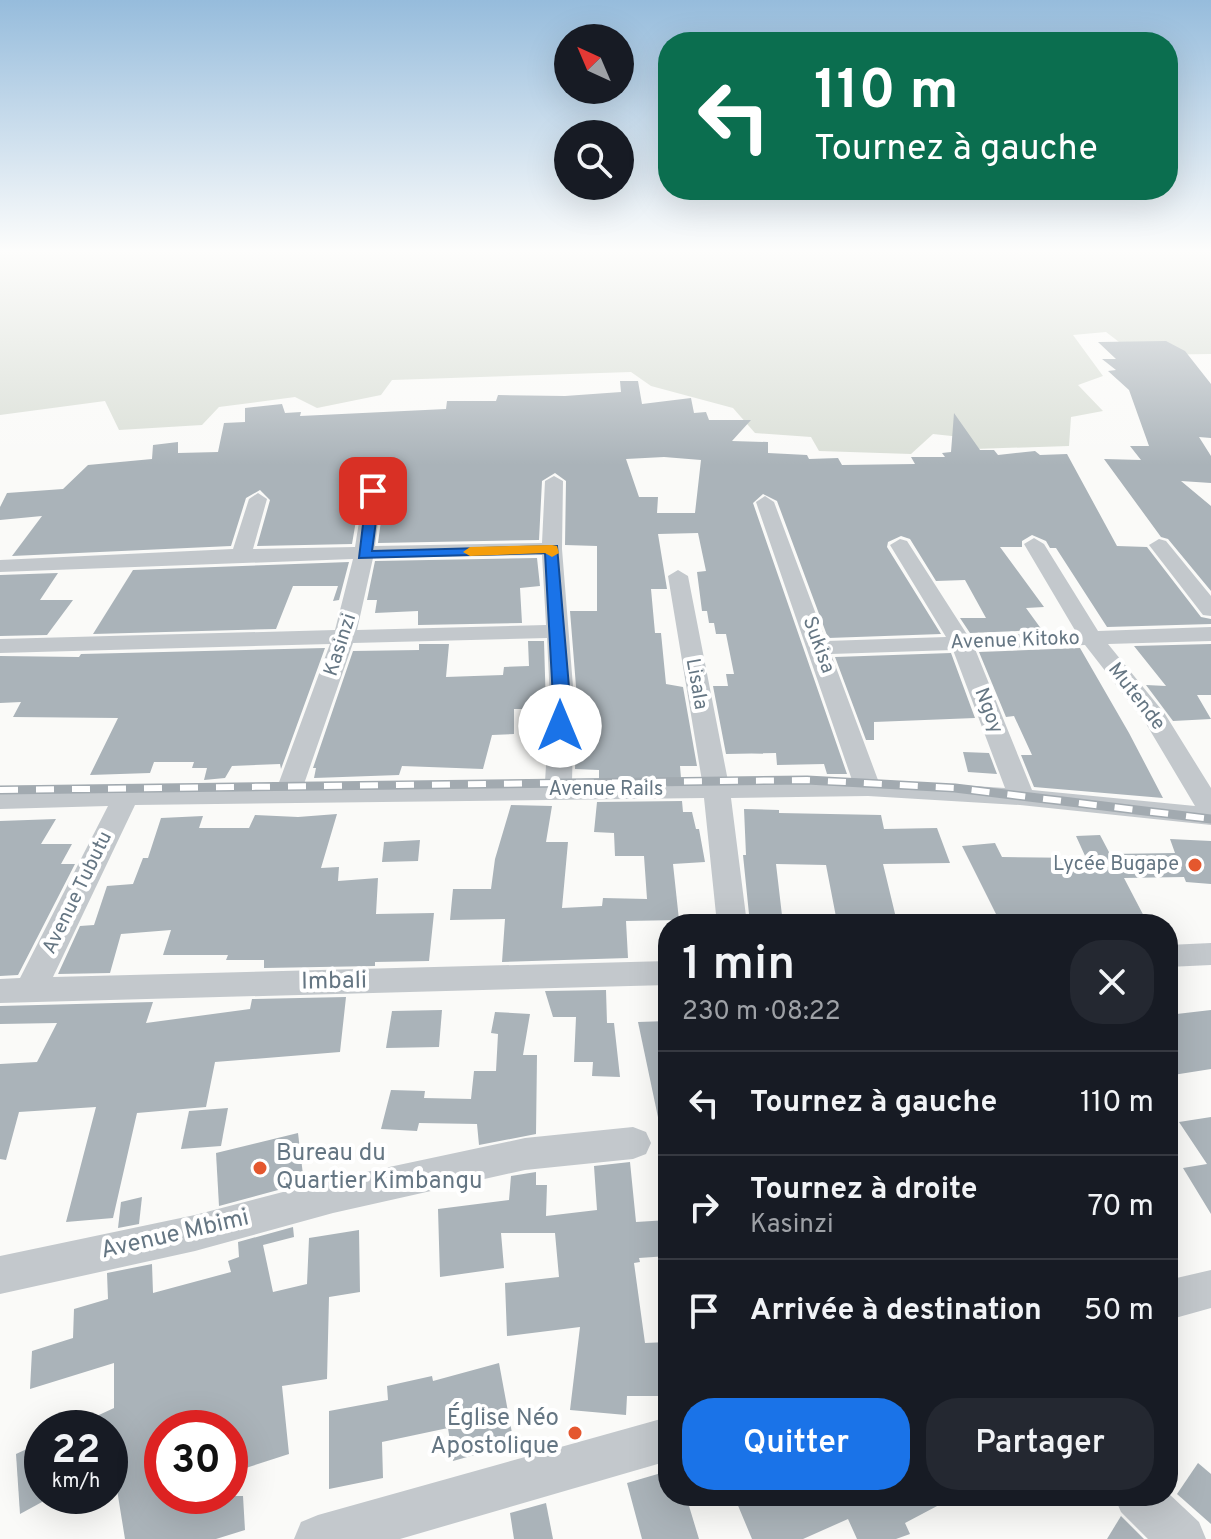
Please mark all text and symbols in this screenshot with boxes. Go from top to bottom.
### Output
north arrow [554,24,634,104]
map controls [554,24,634,200]
text: 110 m [814,58,959,128]
icon: left [682,64,786,168]
button: search [554,120,634,200]
text: Tournez à gauche [814,127,1098,173]
pin [339,457,407,525]
icon: arrive [351,469,395,513]
street label: Kasinzi [319,610,363,680]
street label: Sukisa [796,613,840,677]
street label: Avenue Kitoko [950,626,1080,656]
street label: Lisala [679,656,713,712]
street label: Mutende [1101,658,1171,736]
position arrow [518,684,602,768]
street label: Ngoy [967,684,1009,738]
street label: Avenue Rails [549,777,663,803]
street label: Avenue Tubutu [37,827,119,959]
place label: Lycée Bugape [1053,852,1179,878]
marker: Lycée Bugape [1186,856,1204,874]
text: 1 min [682,936,795,996]
button: close [1070,940,1154,1024]
street label: Imbali [301,966,367,998]
text: 230 m · 08:22 [682,996,841,1029]
icon: left [682,1081,726,1125]
text: Tournez à gauche [750,1085,997,1122]
text: 110 m [1080,1085,1154,1122]
place label: Bureau du Quartier Kimbangu [276,1139,483,1197]
marker: Bureau du Quartier Kimbangu [251,1159,269,1177]
text: Tournez à droite [750,1172,978,1209]
icon: right [682,1185,726,1229]
text: 70 m [1088,1189,1154,1226]
street label: Avenue Mbimi [98,1203,252,1267]
text: Kasinzi [750,1209,834,1242]
icon: arrive [682,1289,726,1333]
text: Arrivée à destination [750,1293,1042,1330]
text: 50 m [1084,1293,1154,1330]
button: Quitter [682,1398,910,1490]
button: Partager [926,1398,1154,1490]
place label: Église Néo Apostolique [430,1402,559,1462]
speed limit sign: 30 [144,1410,248,1514]
marker: Église Néo Apostolique [566,1424,584,1442]
text: 22 [52,1427,100,1477]
text: km/h [52,1469,100,1495]

